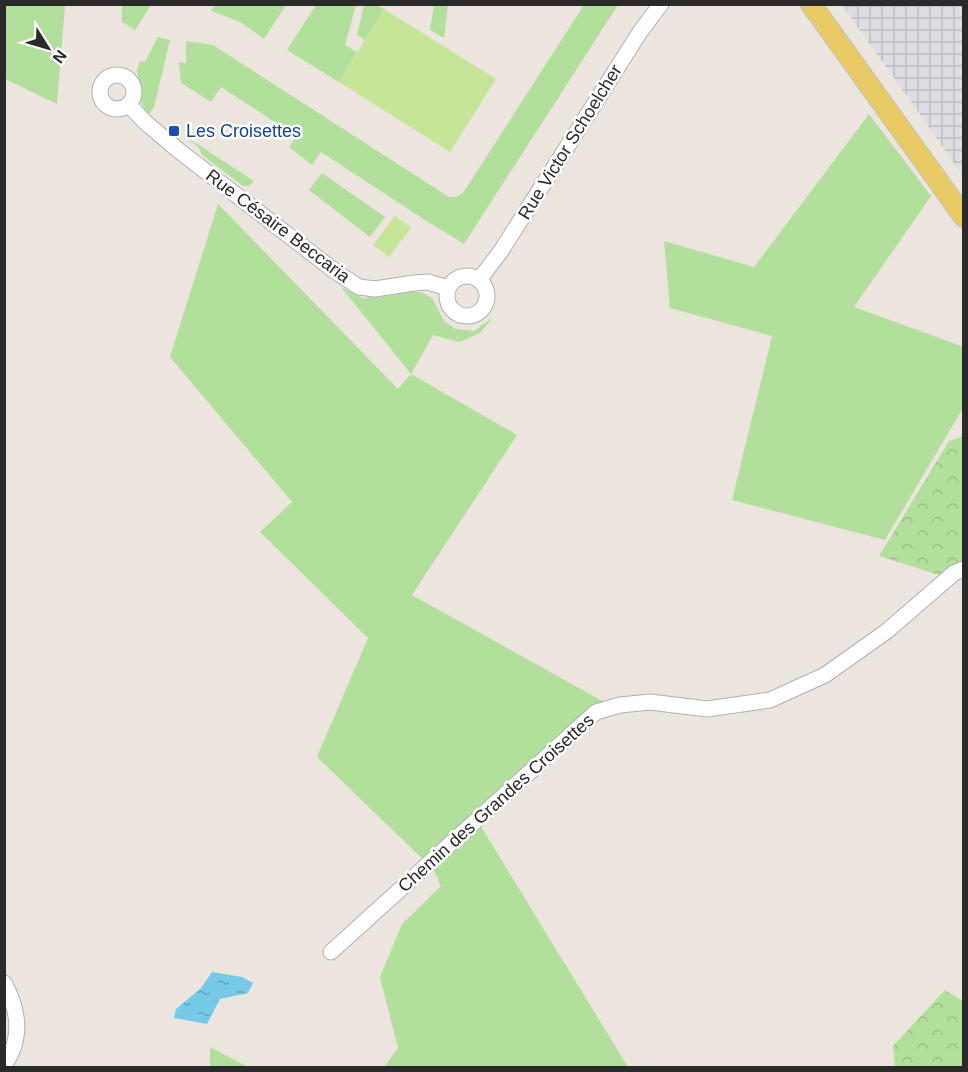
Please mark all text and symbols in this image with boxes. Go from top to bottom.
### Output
north arrow [18,18,78,78]
text: N [49,47,70,66]
street label: Rue Victor Schoelcher [514,61,626,223]
place label: Les Croisettes [186,121,301,141]
marker: Les Croisettes [167,124,181,138]
street label: Rue Césaire Beccaria [202,165,355,287]
street label: Chemin des Grandes Croisettes [394,710,598,896]

